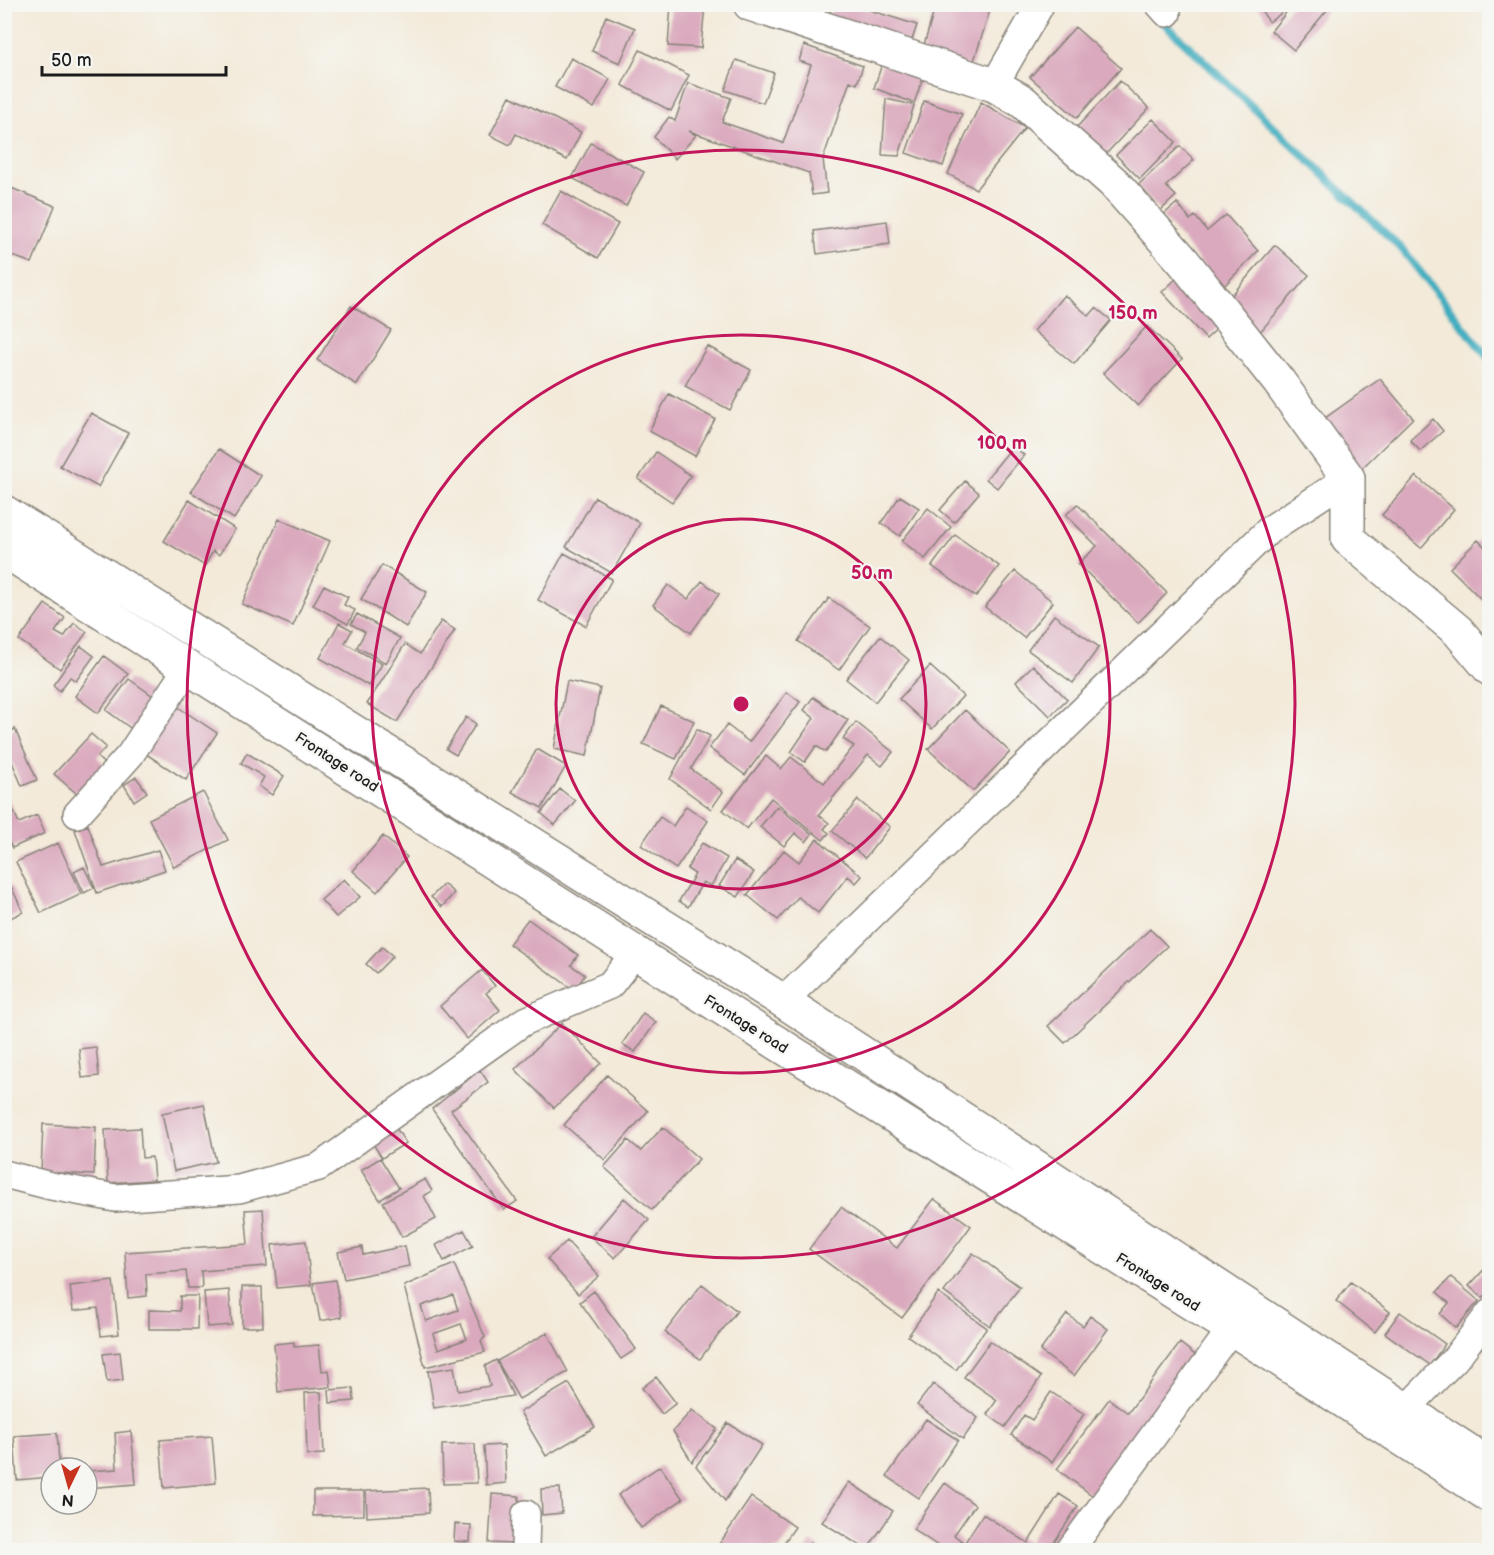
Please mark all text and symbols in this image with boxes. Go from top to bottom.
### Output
scale bar [42,39,226,77]
text: 50 m [51,50,92,71]
text: 150 m [1108,303,1158,324]
text: 100 m [977,433,1027,454]
text: 50 m [851,563,893,584]
centre of rings [731,694,751,714]
street label: Frontage road [291,728,382,797]
street label: Frontage road [700,991,791,1058]
street label: Frontage road [1112,1249,1203,1316]
north arrow [39,1456,99,1516]
text: N [61,1489,75,1509]

